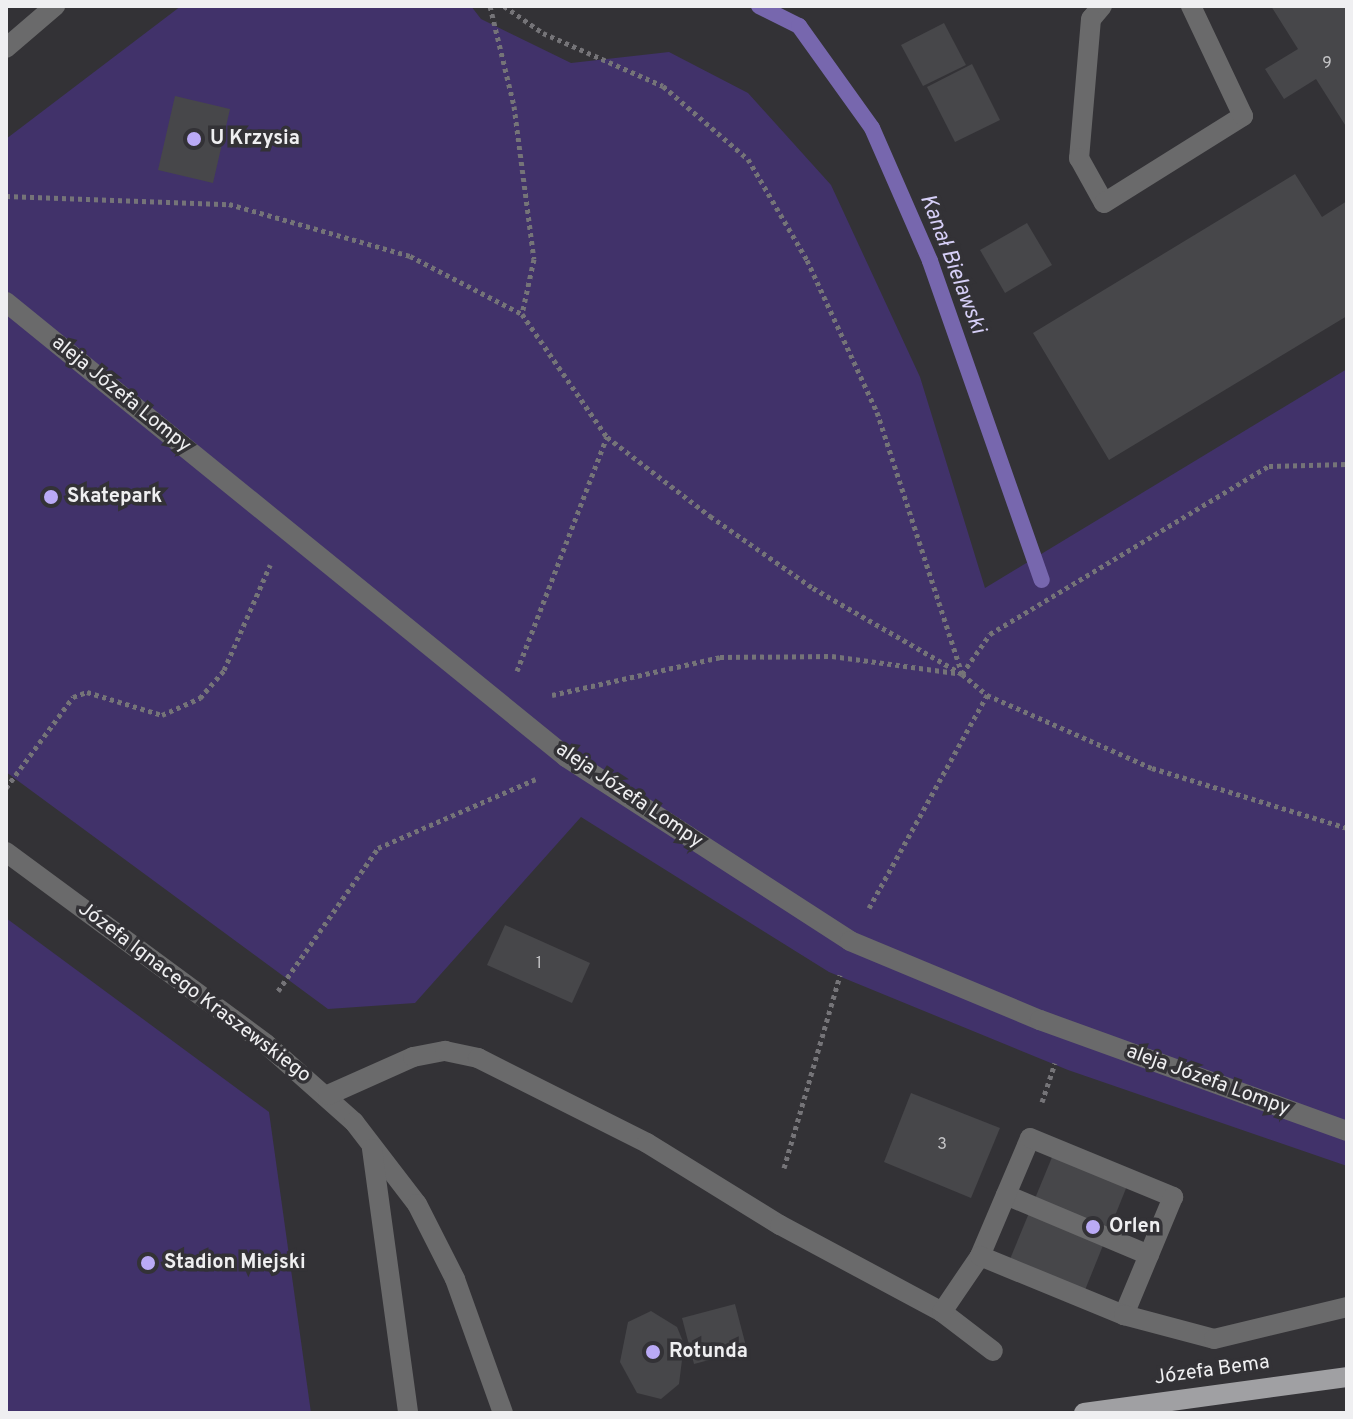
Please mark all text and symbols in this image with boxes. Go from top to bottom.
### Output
house number: 9 [1322,54,1332,74]
place label: U Krzysia [210,127,300,151]
marker: U Krzysia [185,130,203,148]
water label: Kanał Bielawski [913,190,991,338]
street label: aleja Józefa Lompy [47,331,195,459]
place label: Skatepark [67,485,162,509]
marker: Skatepark [42,488,60,506]
street label: aleja Józefa Lompy [551,738,707,854]
street label: Józefa Ignacego Kraszewskiego [73,898,315,1088]
house number: 1 [536,954,542,974]
street label: aleja Józefa Lompy [1123,1040,1293,1122]
house number: 3 [937,1135,947,1155]
place label: Orlen [1109,1215,1161,1239]
marker: Orlen [1084,1218,1102,1236]
place label: Stadion Miejski [164,1251,306,1275]
marker: Stadion Miejski [139,1254,157,1272]
place label: Rotunda [669,1340,748,1364]
marker: Rotunda [644,1343,662,1361]
street label: Józefa Bema [1153,1351,1271,1391]

